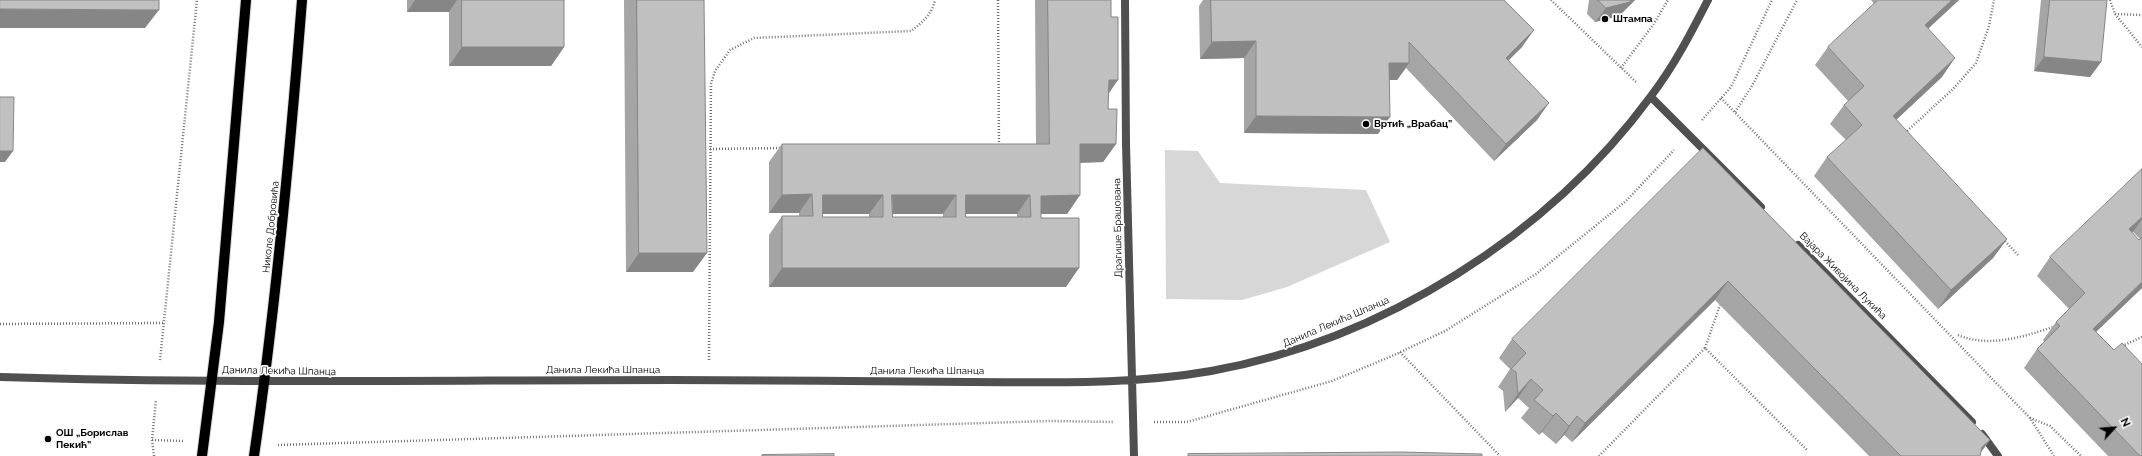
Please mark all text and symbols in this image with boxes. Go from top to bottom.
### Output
place label: Штампа [1613,13,1653,25]
marker: Штампа [1600,14,1610,24]
place label: Вртић „Врабац” [1374,118,1452,130]
marker: Вртић „Врабац” [1361,119,1371,129]
street label: Драгише Брашована [1111,178,1125,278]
street label: Николе Добровића [260,180,282,274]
street label: Вајара Живојина Лукића [1797,230,1889,322]
street label: Данила Лекића Шпанца [1281,294,1391,350]
street label: Данила Лекића Шпанца [222,364,336,378]
street label: Данила Лекића Шпанца [546,364,660,376]
street label: Данила Лекића Шпанца [870,365,984,377]
north arrow [2094,408,2134,448]
text: N [2118,416,2133,429]
place label: ОШ „Борислав Пекић” [56,427,128,450]
marker: ОШ „Борислав Пекић” [43,434,53,444]

